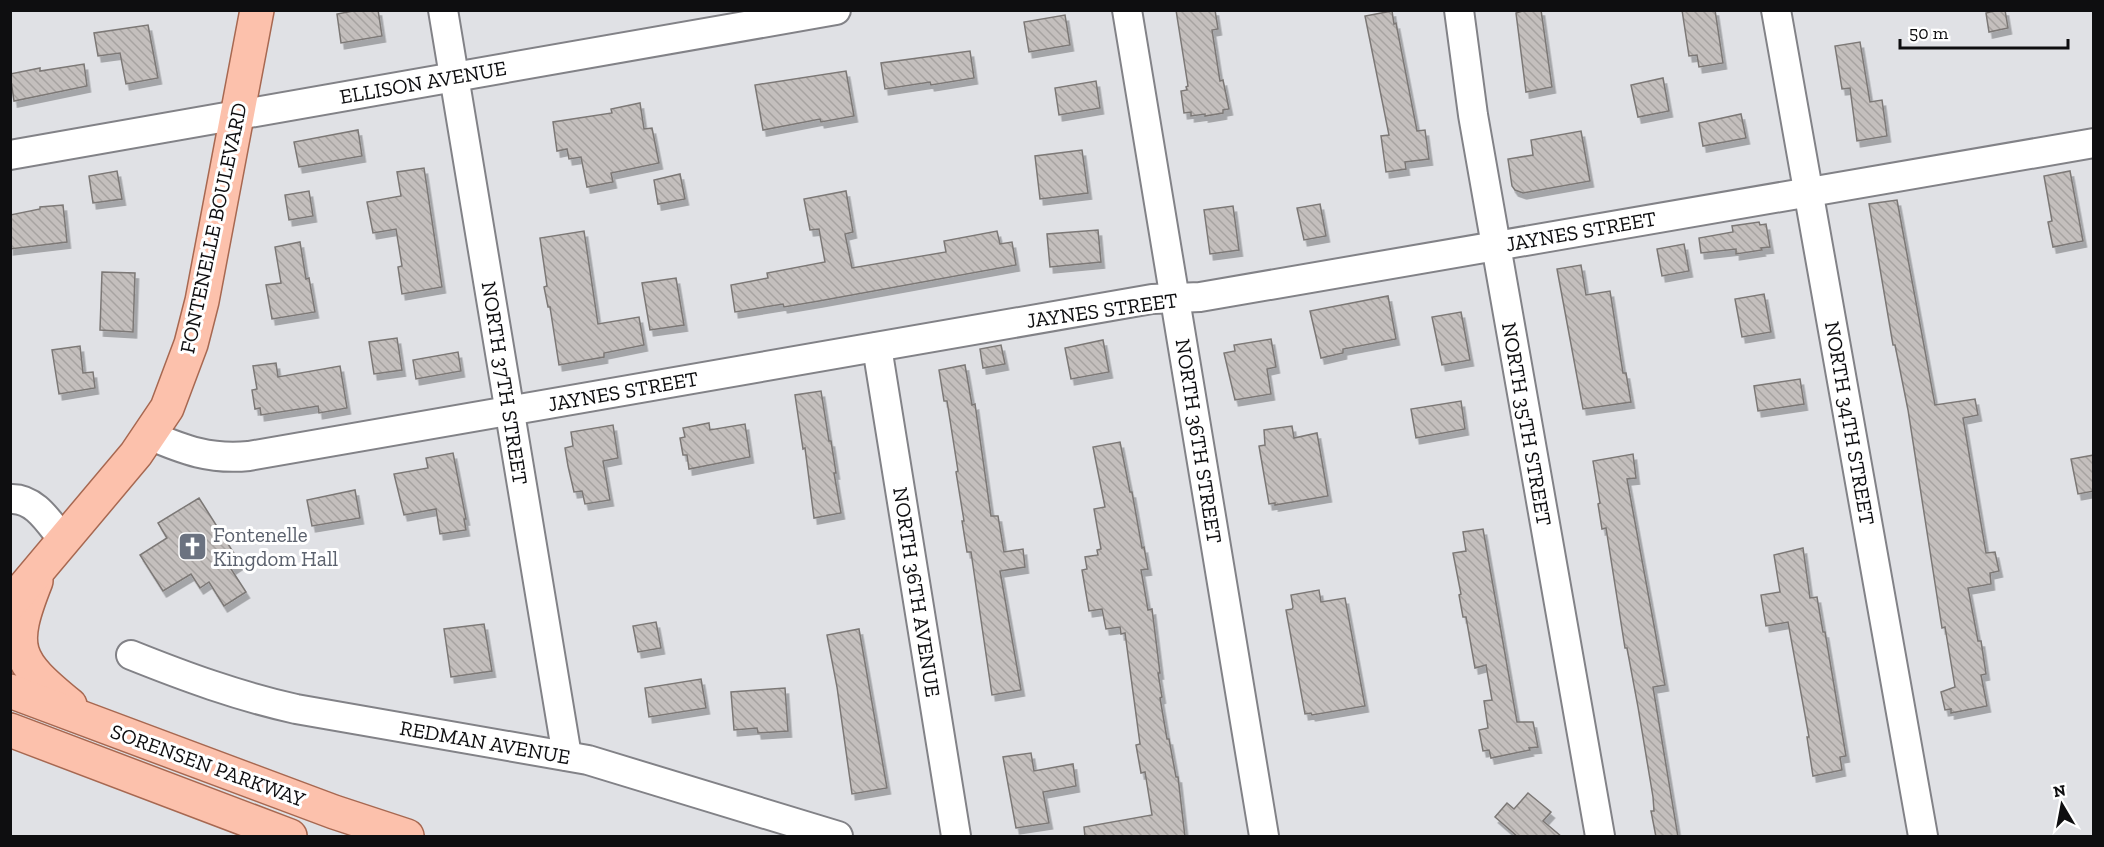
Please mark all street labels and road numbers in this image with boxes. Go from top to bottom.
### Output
street label: ELLISON AVENUE [338,55,508,109]
street label: FONTENELLE BOULEVARD [174,100,252,356]
street label: JAYNES STREET [1504,205,1658,257]
street label: NORTH 37TH STREET [477,280,533,486]
street label: JAYNES STREET [1025,287,1179,333]
street label: NORTH 34TH STREET [1820,319,1880,527]
street label: NORTH 35TH STREET [1497,320,1557,528]
street label: NORTH 36TH STREET [1170,337,1228,545]
street label: JAYNES STREET [546,365,700,417]
street label: NORTH 36TH AVENUE [888,485,946,699]
street label: REDMAN AVENUE [398,715,572,769]
street label: SORENSEN PARKWAY [107,718,309,812]

